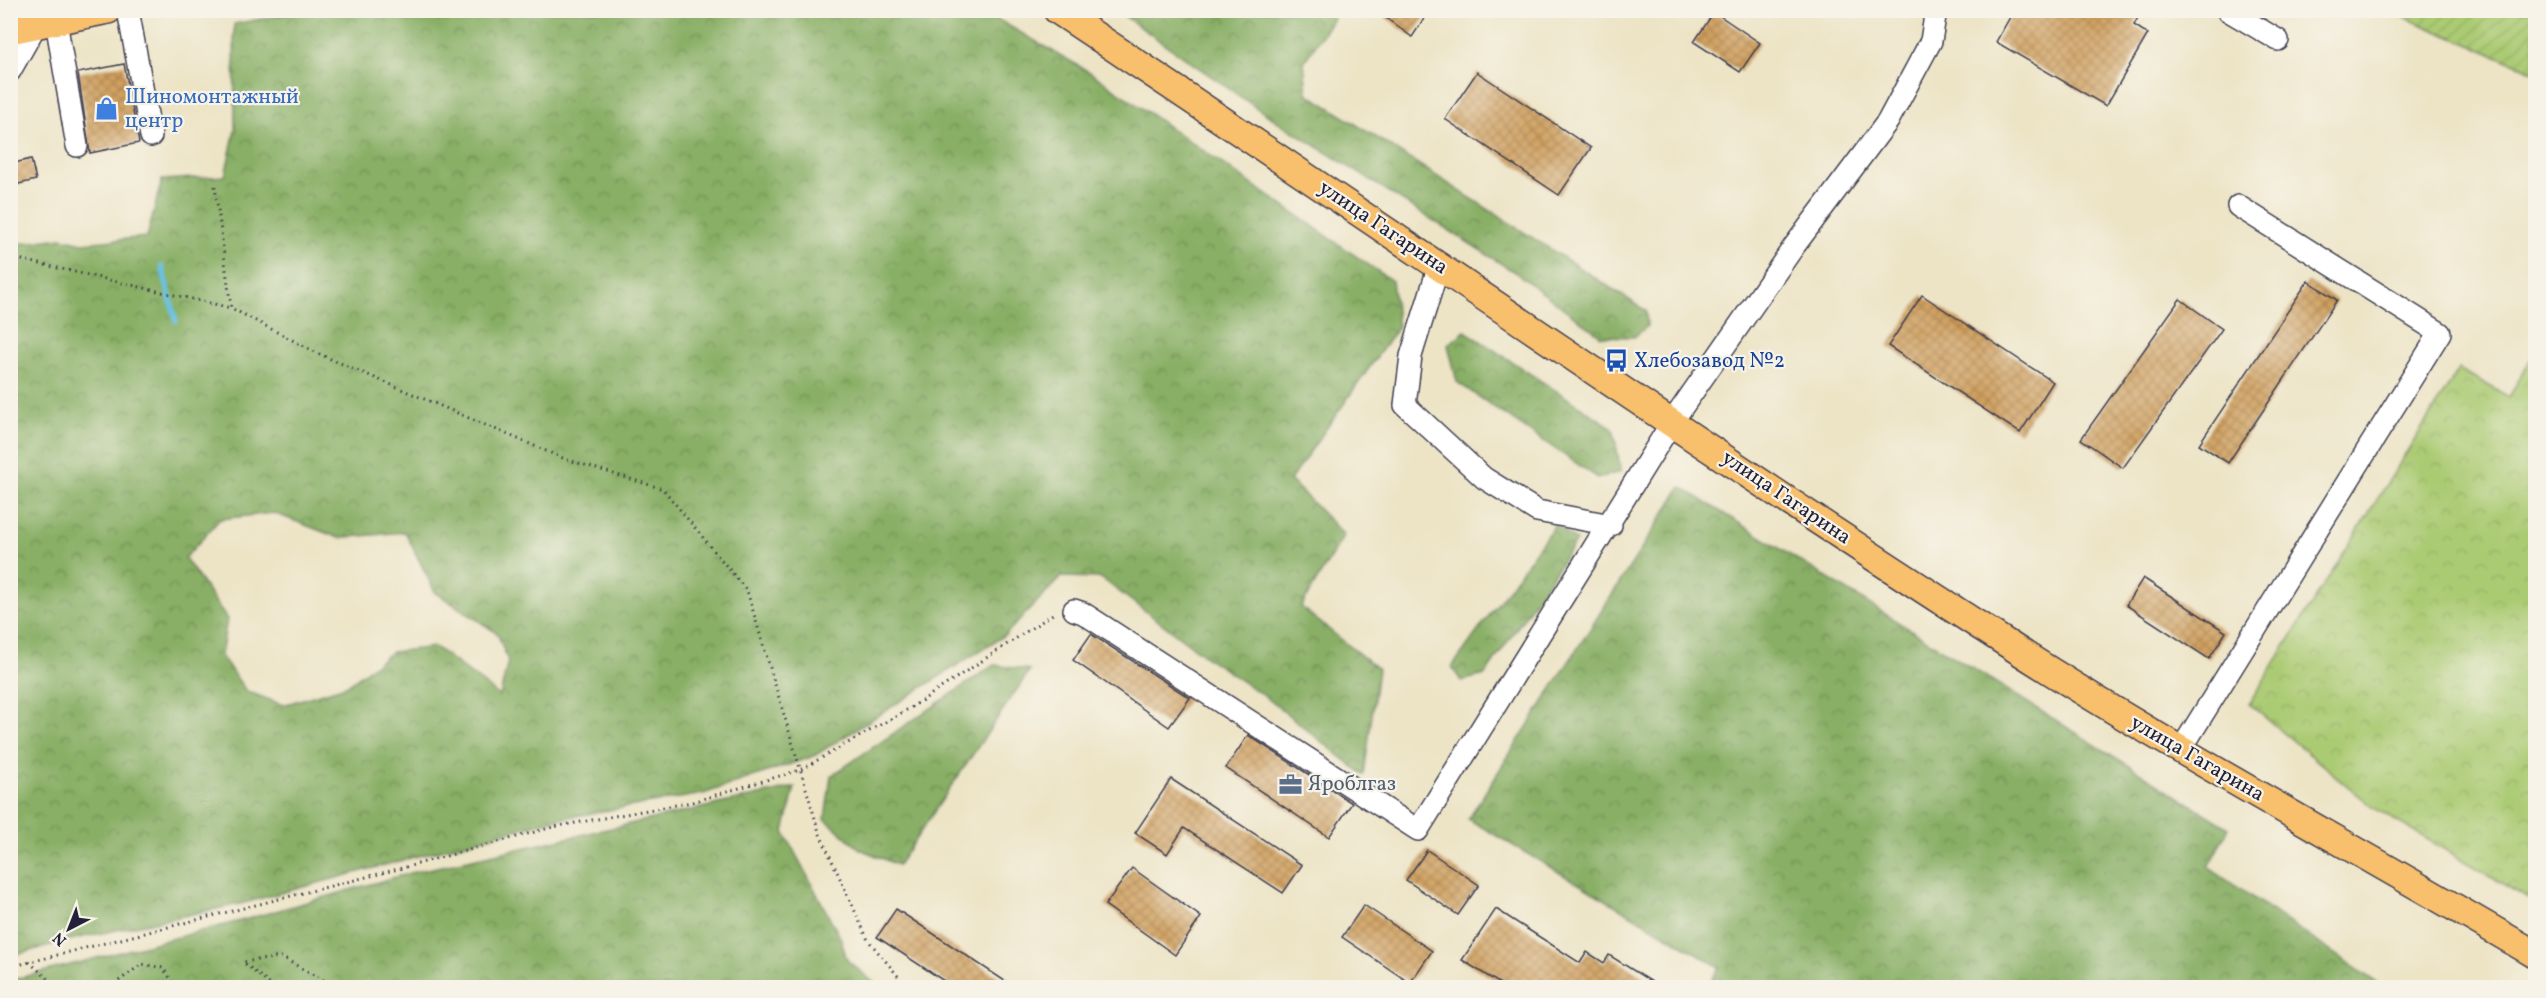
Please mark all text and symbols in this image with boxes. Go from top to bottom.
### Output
place label: Шиномонтажный центр [125,83,299,136]
shop icon: Шиномонтажный центр [94,96,120,122]
street label: улица Гагарина [1312,174,1454,282]
place label: Хлебозавод №2 [1634,347,1785,376]
bus stop icon: Хлебозавод №2 [1603,348,1629,374]
street label: улица Гагарина [1715,444,1857,552]
street label: улица Гагарина [2124,709,2270,809]
place label: Яроблгаз [1308,770,1396,799]
office icon: Яроблгаз [1277,771,1303,797]
north arrow [39,899,99,959]
text: N [48,926,72,951]

